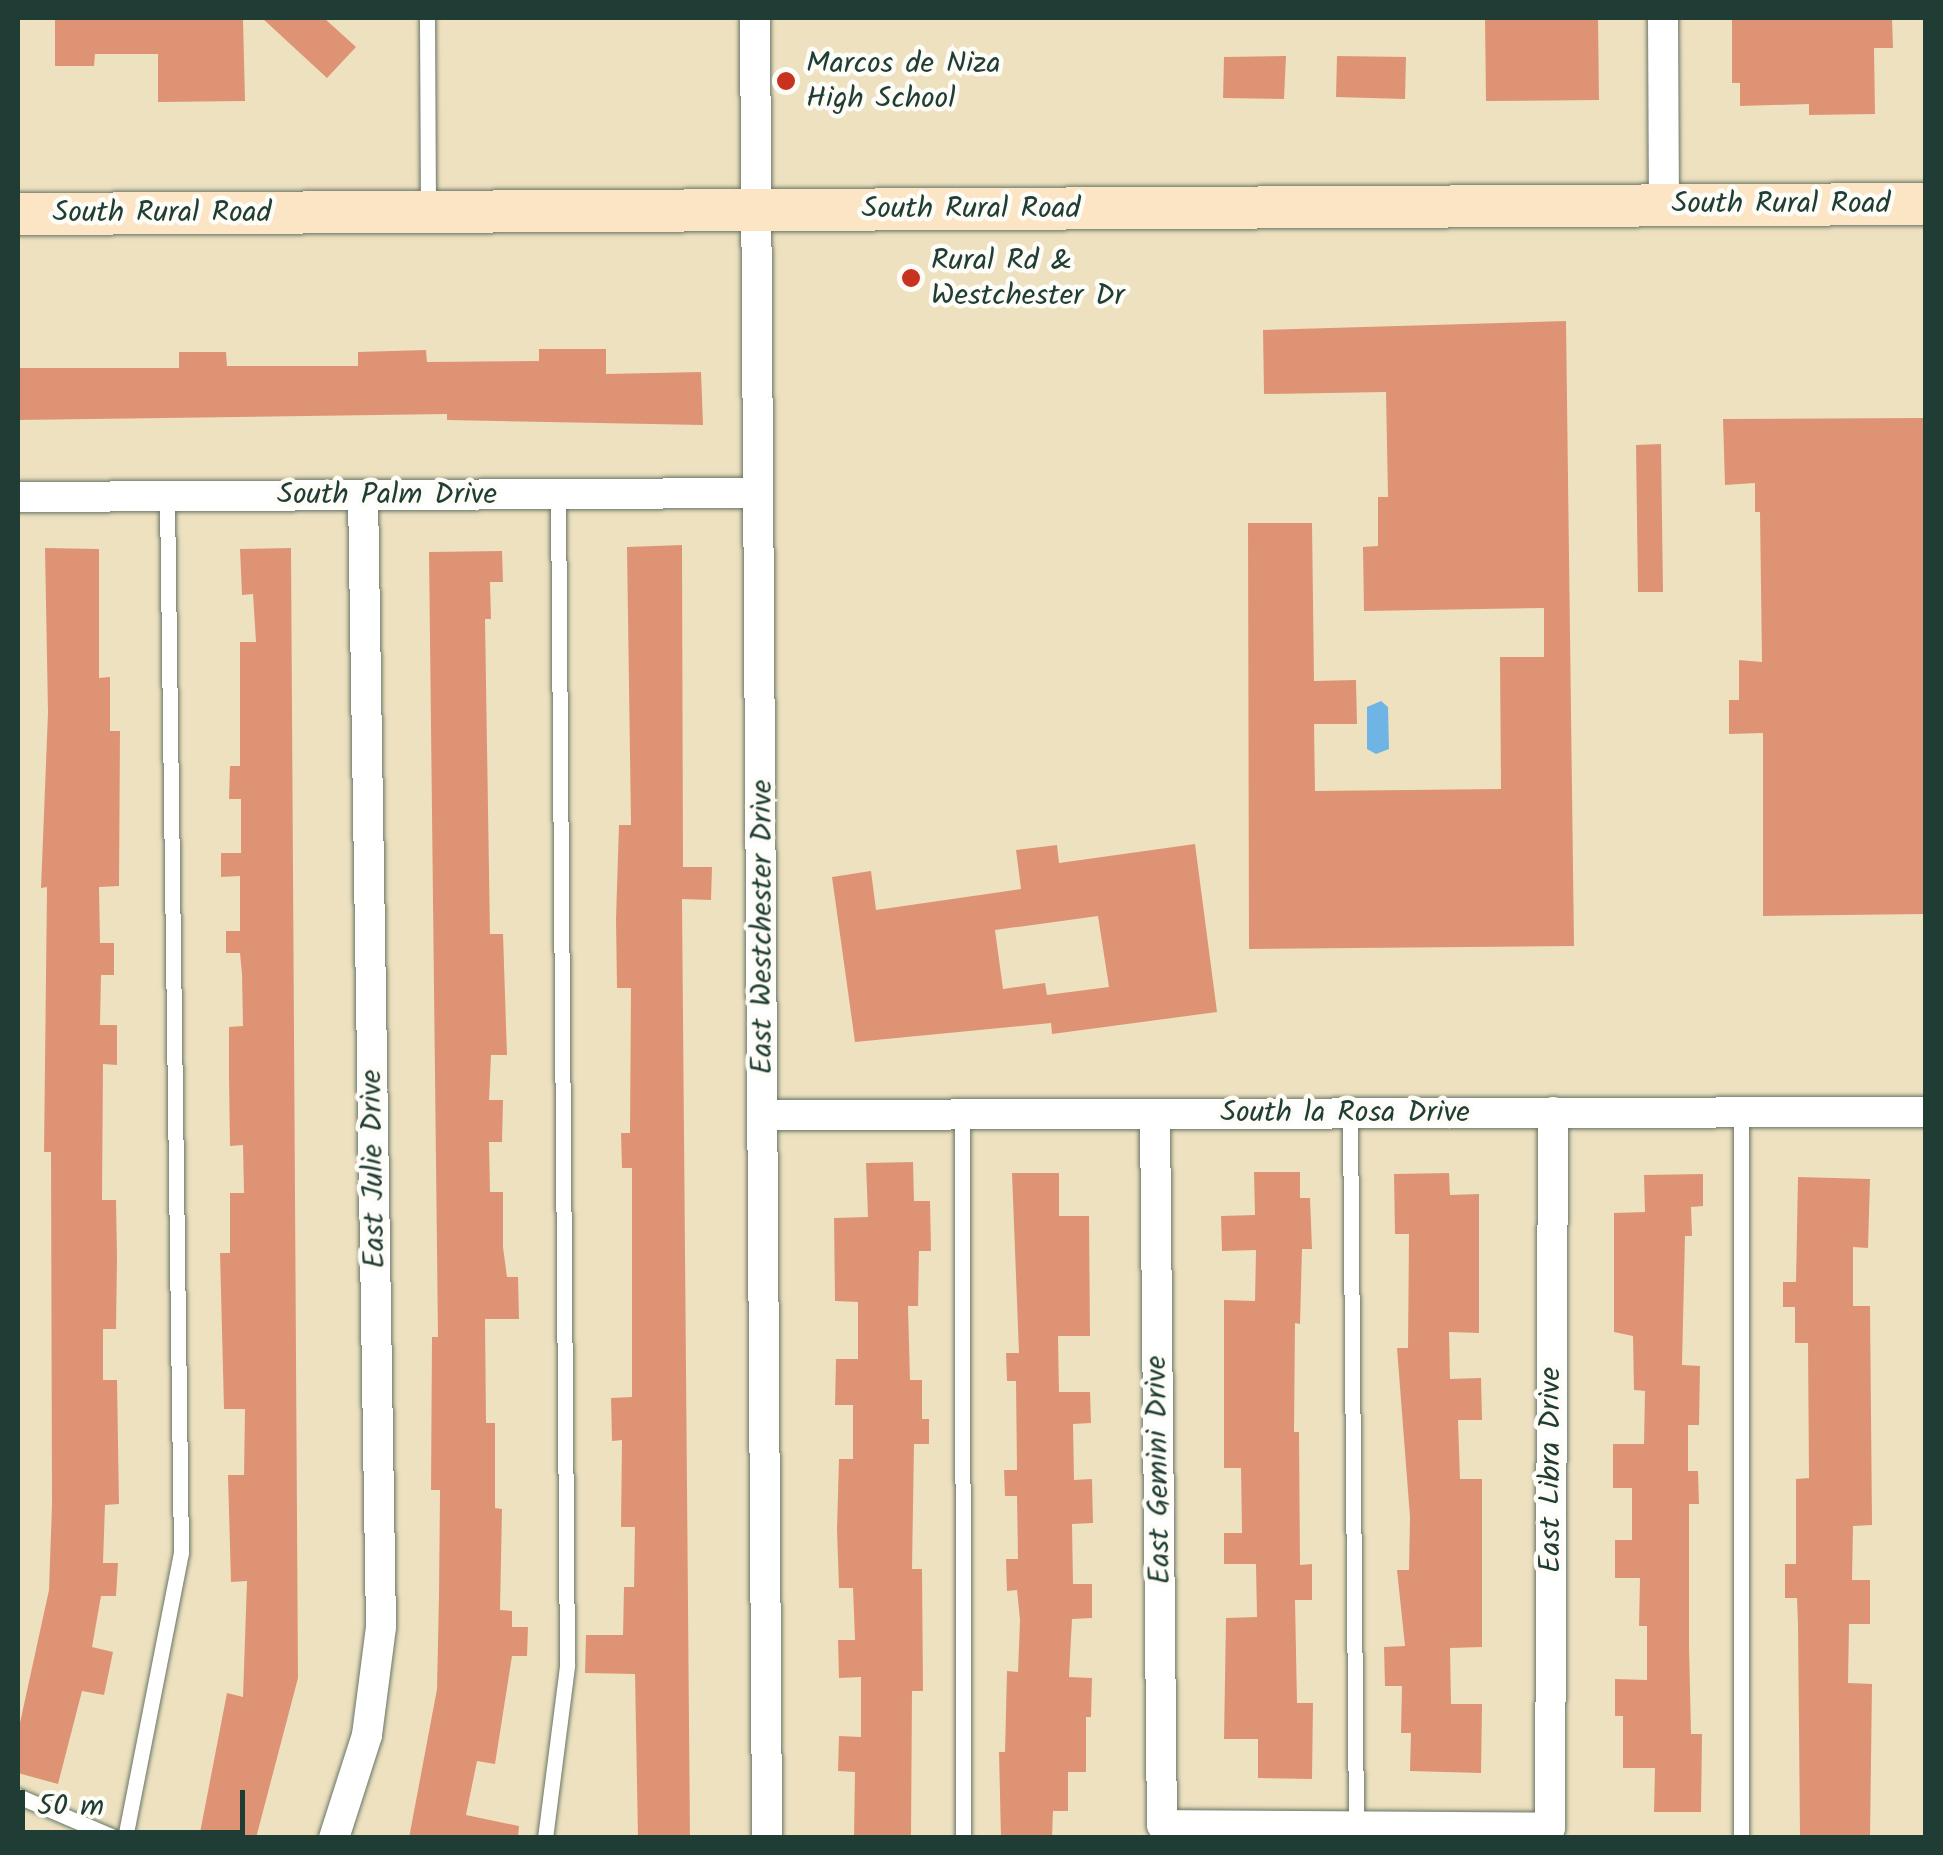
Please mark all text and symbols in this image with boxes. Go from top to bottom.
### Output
place label: Marcos de Niza High School [806,46,1001,116]
marker: Marcos de Niza High School [775,70,797,92]
street label: South Rural Road [1671,186,1891,222]
street label: South Rural Road [861,191,1081,227]
street label: South Rural Road [52,195,272,231]
place label: Rural Rd & Westchester Dr [931,243,1124,314]
marker: Rural Rd & Westchester Dr [900,267,922,289]
street label: South Palm Drive [277,477,497,513]
street label: East Westchester Drive [745,780,781,1074]
street label: East Julie Drive [354,1069,394,1269]
street label: South la Rosa Drive [1220,1095,1470,1131]
street label: East Gemini Drive [1139,1355,1179,1585]
street label: East Libra Drive [1533,1367,1569,1573]
scale bar [25,1770,250,1832]
text: 50 m [37,1783,104,1831]

